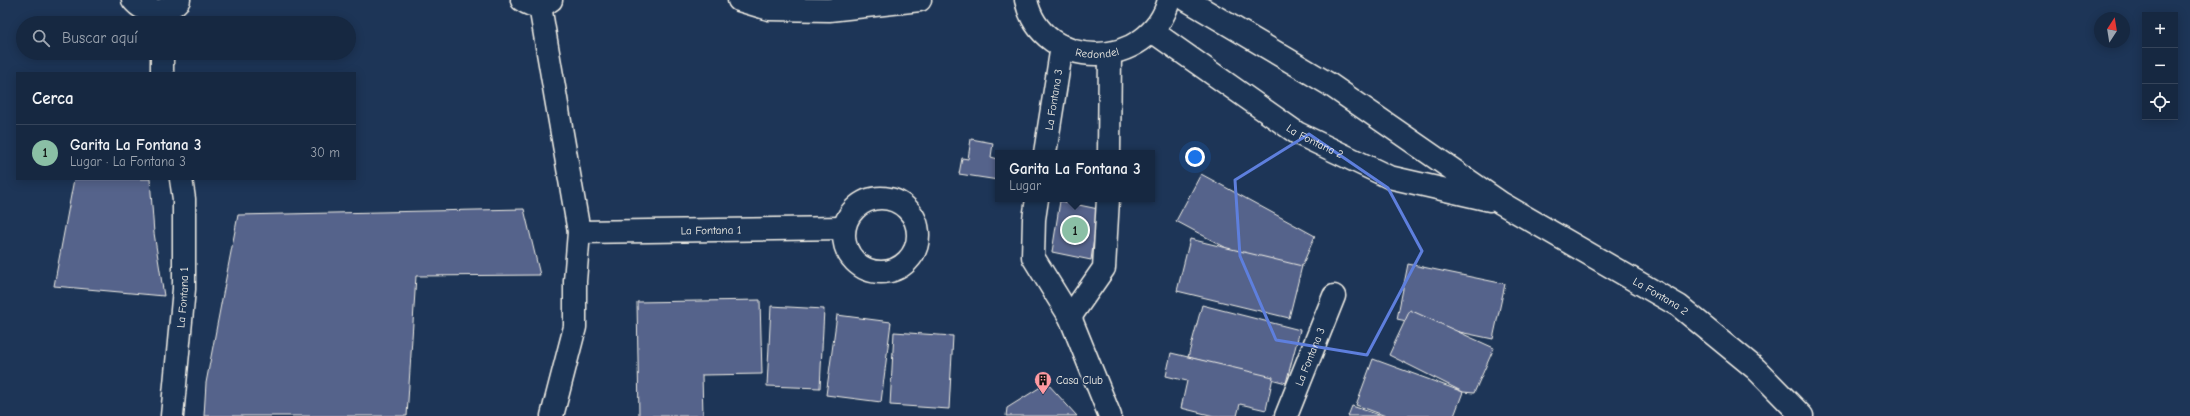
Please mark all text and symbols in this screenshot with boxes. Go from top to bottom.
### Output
north arrow [2094,12,2130,48]
map controls [2142,12,2178,120]
button: + [2142,12,2178,48]
search box [16,16,356,60]
icon: search [30,27,52,49]
text: Buscar aquí [62,29,138,47]
street label: Redondel [1074,45,1120,61]
button: − [2142,48,2178,84]
street label: La Fontana 3 [1043,68,1065,131]
button: locate [2142,84,2178,120]
text: Cerca [32,89,74,108]
street label: La Fontana 2 [1284,122,1346,161]
text: Garita La Fontana 3 [70,136,201,154]
text: 1 [42,145,48,160]
text: 30 m [310,145,340,160]
your location [1185,147,1205,167]
popup [995,150,1155,202]
text: Lugar · La Fontana 3 [70,154,186,169]
text: Garita La Fontana 3 [1009,160,1141,178]
text: Lugar [1009,178,1041,193]
pin: 1 [1062,215,1088,245]
street label: La Fontana 1 [681,224,741,237]
street label: La Fontana 1 [174,267,191,328]
street label: La Fontana 2 [1631,275,1691,318]
street label: La Fontana 3 [1293,326,1328,388]
building icon: Casa Club [1033,370,1053,395]
place label: Casa Club [1056,374,1103,387]

